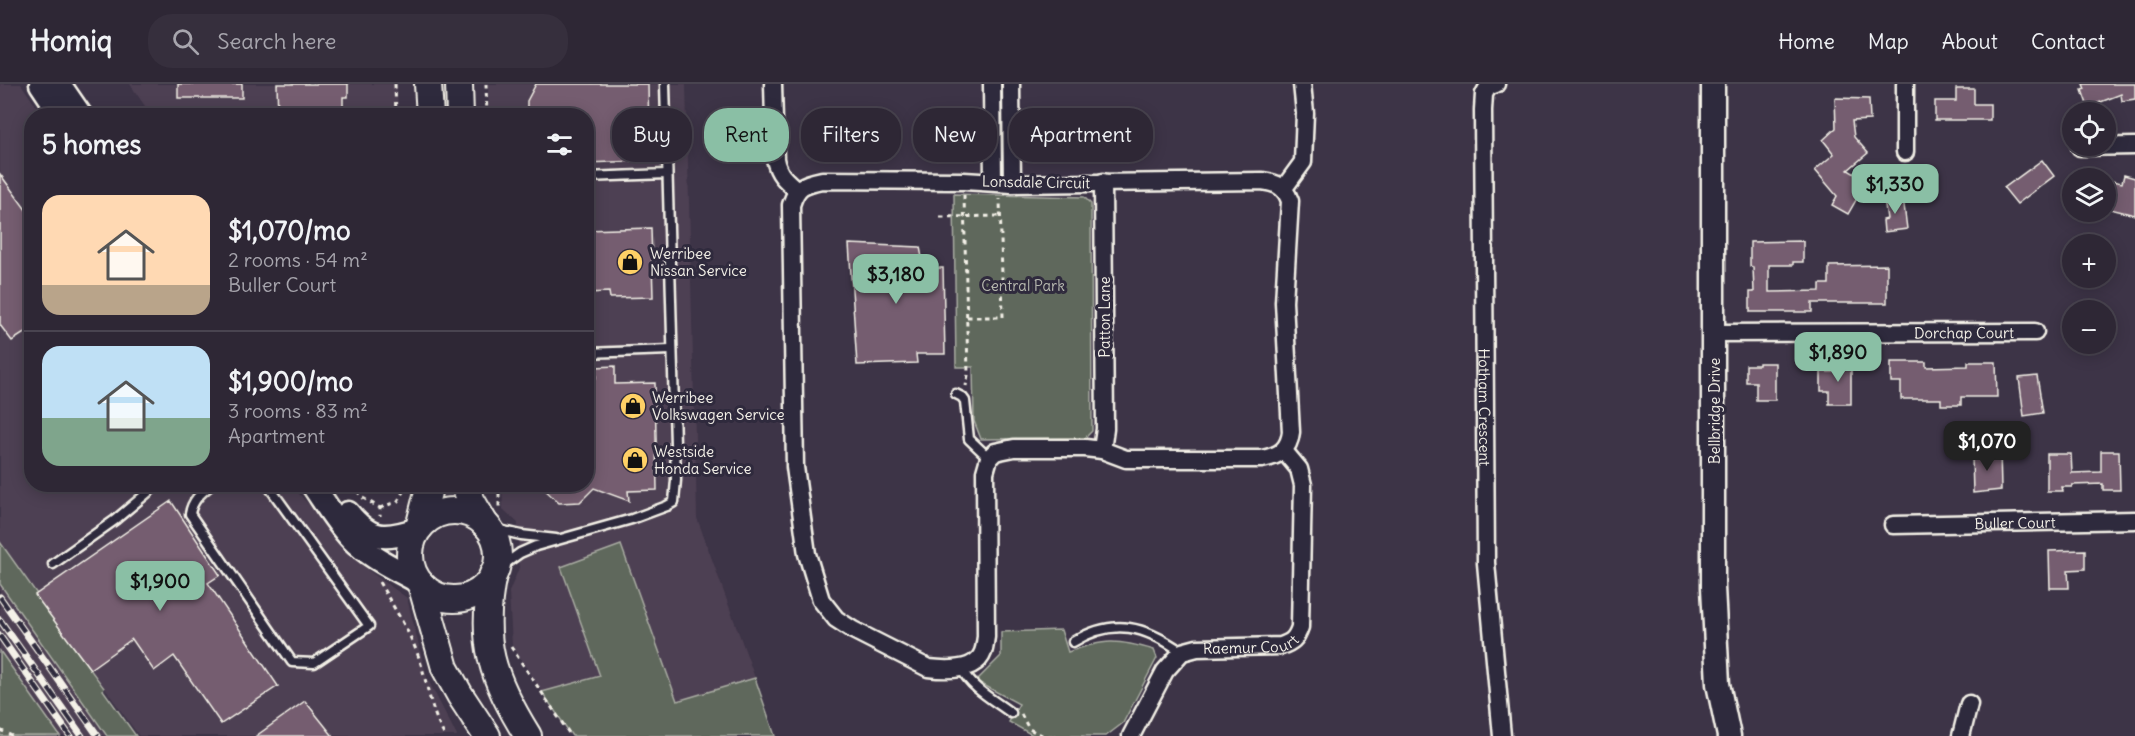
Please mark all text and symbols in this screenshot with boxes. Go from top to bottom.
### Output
search box [148,14,568,68]
text: Homiq [30,23,112,59]
icon: search [169,25,202,58]
text: Search here [217,27,336,55]
text: Home [1778,28,1835,55]
text: Map [1868,28,1909,55]
text: About [1942,28,1998,55]
text: Contact [2031,28,2105,55]
map controls [2062,102,2116,354]
button: locate [2062,102,2116,156]
chip: Buy [612,108,692,162]
chip: Rent [704,108,789,162]
chip: Filters [801,108,901,162]
chip: New [913,108,997,162]
chip: Apartment [1009,108,1153,162]
text: 5 homes [42,128,141,161]
icon: filters [543,128,576,161]
pin: $1,330 [1846,164,1944,215]
button: layers [2062,168,2116,222]
text: $1,330 [1866,171,1924,196]
street label: Lonsdale Circuit [982,172,1090,192]
text: $1,070/mo [228,214,351,247]
icon: home [90,219,162,291]
button: + [2062,234,2116,288]
place label: Werribee Nissan Service [650,244,747,280]
text: 2 rooms · 54 m² [228,247,368,272]
shop icon: Werribee Nissan Service [615,247,645,277]
pin: $3,180 [847,254,945,305]
text: $3,180 [867,261,925,286]
text: Buller Court [228,272,336,297]
park label: Central Park [981,276,1065,295]
street label: Patton Lane [1095,276,1114,358]
button: − [2062,300,2116,354]
street label: Dorchap Court [1914,323,2014,342]
pin: $1,890 [1789,332,1887,383]
text: $1,890 [1808,339,1868,364]
street label: Hotham Crescent [1475,348,1495,466]
street label: Bellbridge Drive [1705,358,1724,464]
text: $1,900/mo [228,365,353,398]
icon: home [90,370,162,442]
place label: Werribee Volkswagen Service [652,388,785,424]
shop icon: Werribee Volkswagen Service [618,391,648,421]
text: 3 rooms · 83 m² [228,398,368,423]
pin: $1,070 [1938,421,2036,472]
text: Apartment [228,423,325,448]
text: $1,070 [1958,428,2016,453]
place label: Westside Honda Service [654,442,751,478]
shop icon: Westside Honda Service [620,445,650,475]
street label: Buller Court [1974,512,2056,533]
pin: $1,900 [111,561,209,612]
text: $1,900 [130,568,190,593]
street label: Raemur Court [1203,630,1303,657]

